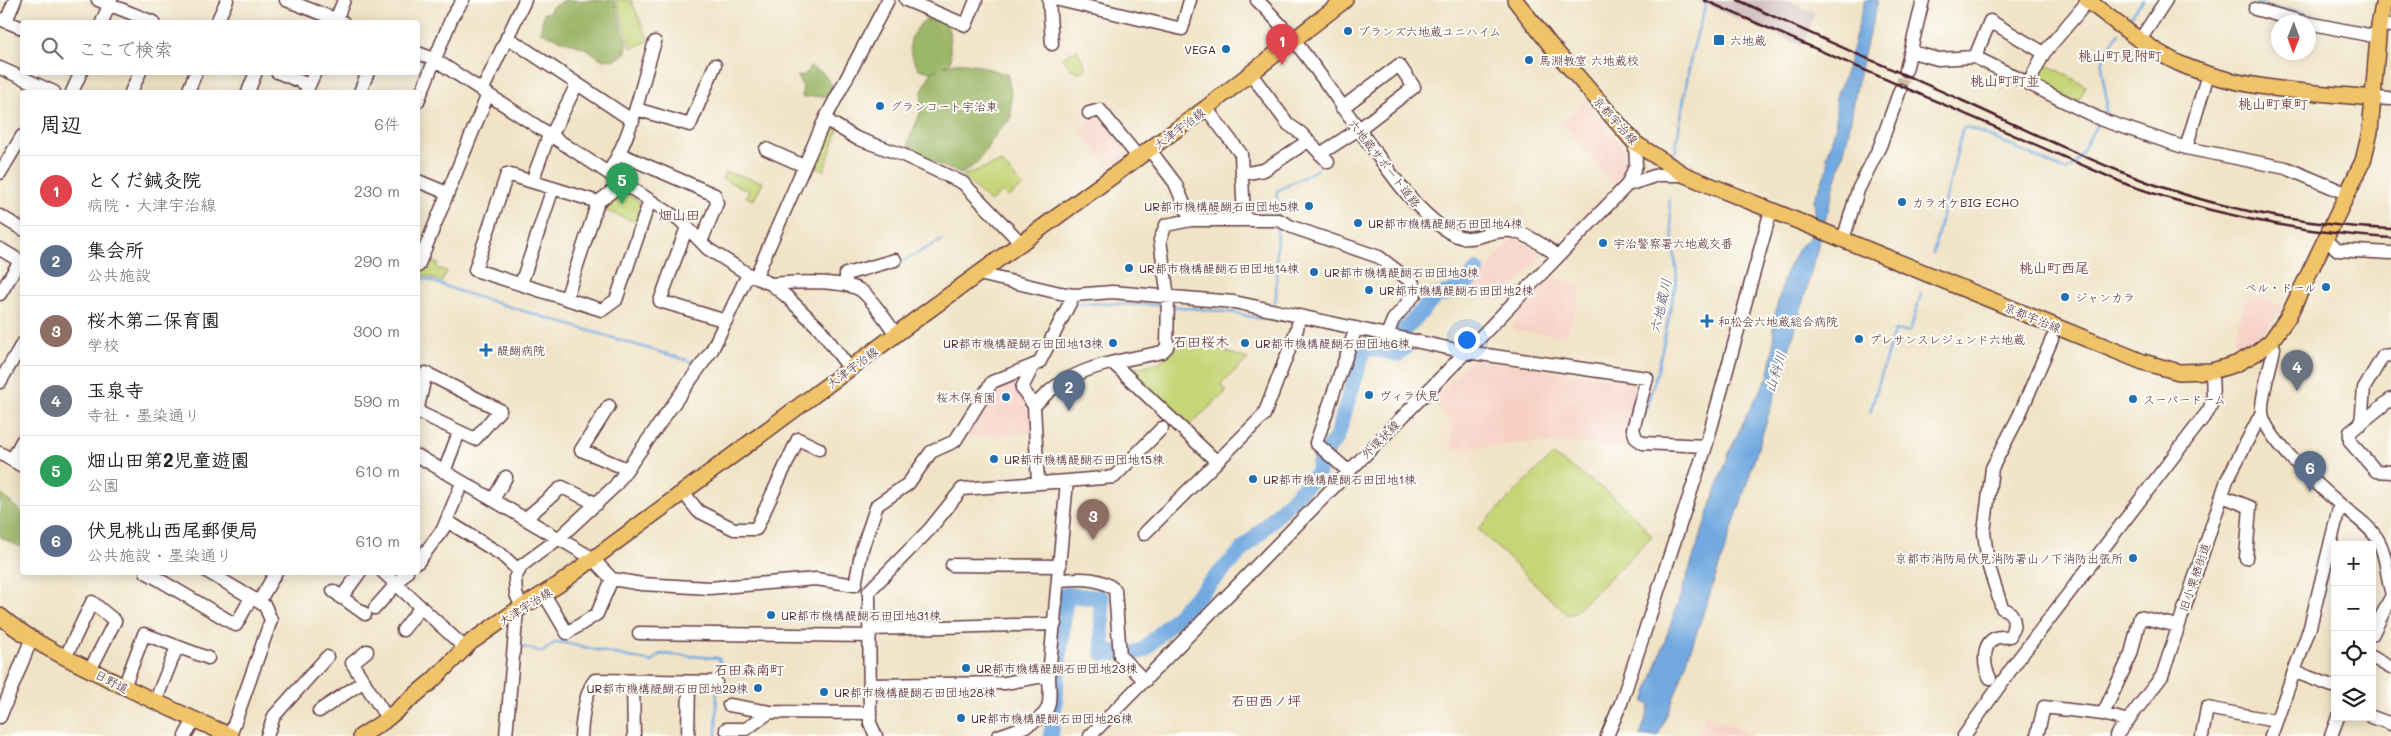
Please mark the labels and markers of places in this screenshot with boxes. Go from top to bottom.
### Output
place label: ブランズ六地蔵ユニハイム [1358,23,1502,39]
pin: 1 [1266,24,1298,65]
marker: ブランズ六地蔵ユニハイム [1342,25,1354,37]
place label: 六地蔵 [1730,32,1766,48]
marker: 六地蔵 [1712,33,1726,47]
place label: VEGA [1184,41,1216,57]
marker: VEGA [1220,43,1232,55]
place label: 馬淵教室 六地蔵校 [1539,52,1639,68]
marker: 馬淵教室 六地蔵校 [1523,54,1535,66]
place label: グランコート宇治東 [890,98,998,114]
marker: グランコート宇治東 [874,100,886,112]
pin: 5 [606,163,638,204]
place label: カラオケBIG ECHO [1912,194,2019,210]
marker: カラオケBIG ECHO [1896,196,1908,208]
place label: UR都市機構醍醐石田団地5棟 [1144,198,1299,214]
marker: UR都市機構醍醐石田団地5棟 [1303,200,1315,212]
place label: UR都市機構醍醐石田団地4棟 [1368,215,1523,231]
marker: UR都市機構醍醐石田団地4棟 [1352,217,1364,229]
place label: 宇治警察署六地蔵交番 [1613,235,1733,251]
marker: 宇治警察署六地蔵交番 [1597,237,1609,249]
place label: UR都市機構醍醐石田団地14棟 [1139,260,1299,276]
marker: UR都市機構醍醐石田団地14棟 [1123,262,1135,274]
place label: UR都市機構醍醐石田団地3棟 [1324,264,1479,280]
marker: UR都市機構醍醐石田団地3棟 [1308,266,1320,278]
place label: ベル・ドール [2245,279,2316,295]
marker: ベル・ドール [2320,281,2332,293]
place label: UR都市機構醍醐石田団地2棟 [1379,282,1533,298]
marker: UR都市機構醍醐石田団地2棟 [1363,284,1375,296]
place label: ジャンカラ [2075,289,2135,305]
marker: ジャンカラ [2059,291,2071,303]
place label: 和松会六地蔵総合病院 [1718,313,1838,329]
marker: 和松会六地蔵総合病院 [1700,314,1714,328]
place label: プレサンスレジェンド六地蔵 [1869,331,2025,347]
marker: プレサンスレジェンド六地蔵 [1853,333,1865,345]
place label: UR都市機構醍醐石田団地13棟 [943,335,1103,351]
place label: UR都市機構醍醐石田団地6棟 [1255,335,1410,351]
marker: UR都市機構醍醐石田団地13棟 [1107,337,1119,349]
marker: UR都市機構醍醐石田団地6棟 [1239,337,1251,349]
place label: 醍醐病院 [497,342,545,358]
marker: 醍醐病院 [479,343,493,357]
pin: 4 [2281,350,2313,391]
pin: 2 [1053,370,1085,411]
place label: ヴィラ伏見 [1379,387,1439,403]
place label: 桜木保育園 [936,389,996,405]
marker: ヴィラ伏見 [1363,389,1375,401]
marker: 桜木保育園 [1000,391,1012,403]
place label: スーパードーム [2143,391,2226,407]
marker: スーパードーム [2127,393,2139,405]
place label: UR都市機構醍醐石田団地15棟 [1004,451,1164,467]
pin: 6 [2294,451,2326,492]
marker: UR都市機構醍醐石田団地15棟 [988,453,1000,465]
place label: UR都市機構醍醐石田団地1棟 [1263,471,1416,487]
marker: UR都市機構醍醐石田団地1棟 [1247,473,1259,485]
pin: 3 [1077,499,1109,540]
place label: 京都市消防局伏見消防署山ノ下消防出張所 [1895,550,2123,566]
marker: 京都市消防局伏見消防署山ノ下消防出張所 [2127,552,2139,564]
place label: UR都市機構醍醐石田団地31棟 [781,607,941,623]
marker: UR都市機構醍醐石田団地31棟 [765,609,777,621]
place label: UR都市機構醍醐石田団地23棟 [976,660,1137,676]
marker: UR都市機構醍醐石田団地23棟 [960,662,972,674]
place label: UR都市機構醍醐石田団地29棟 [587,680,748,696]
marker: UR都市機構醍醐石田団地29棟 [752,682,764,694]
place label: UR都市機構醍醐石田団地28棟 [834,684,996,700]
marker: UR都市機構醍醐石田団地28棟 [818,686,830,698]
place label: UR都市機構醍醐石田団地26棟 [971,710,1133,726]
marker: UR都市機構醍醐石田団地26棟 [955,712,967,724]

